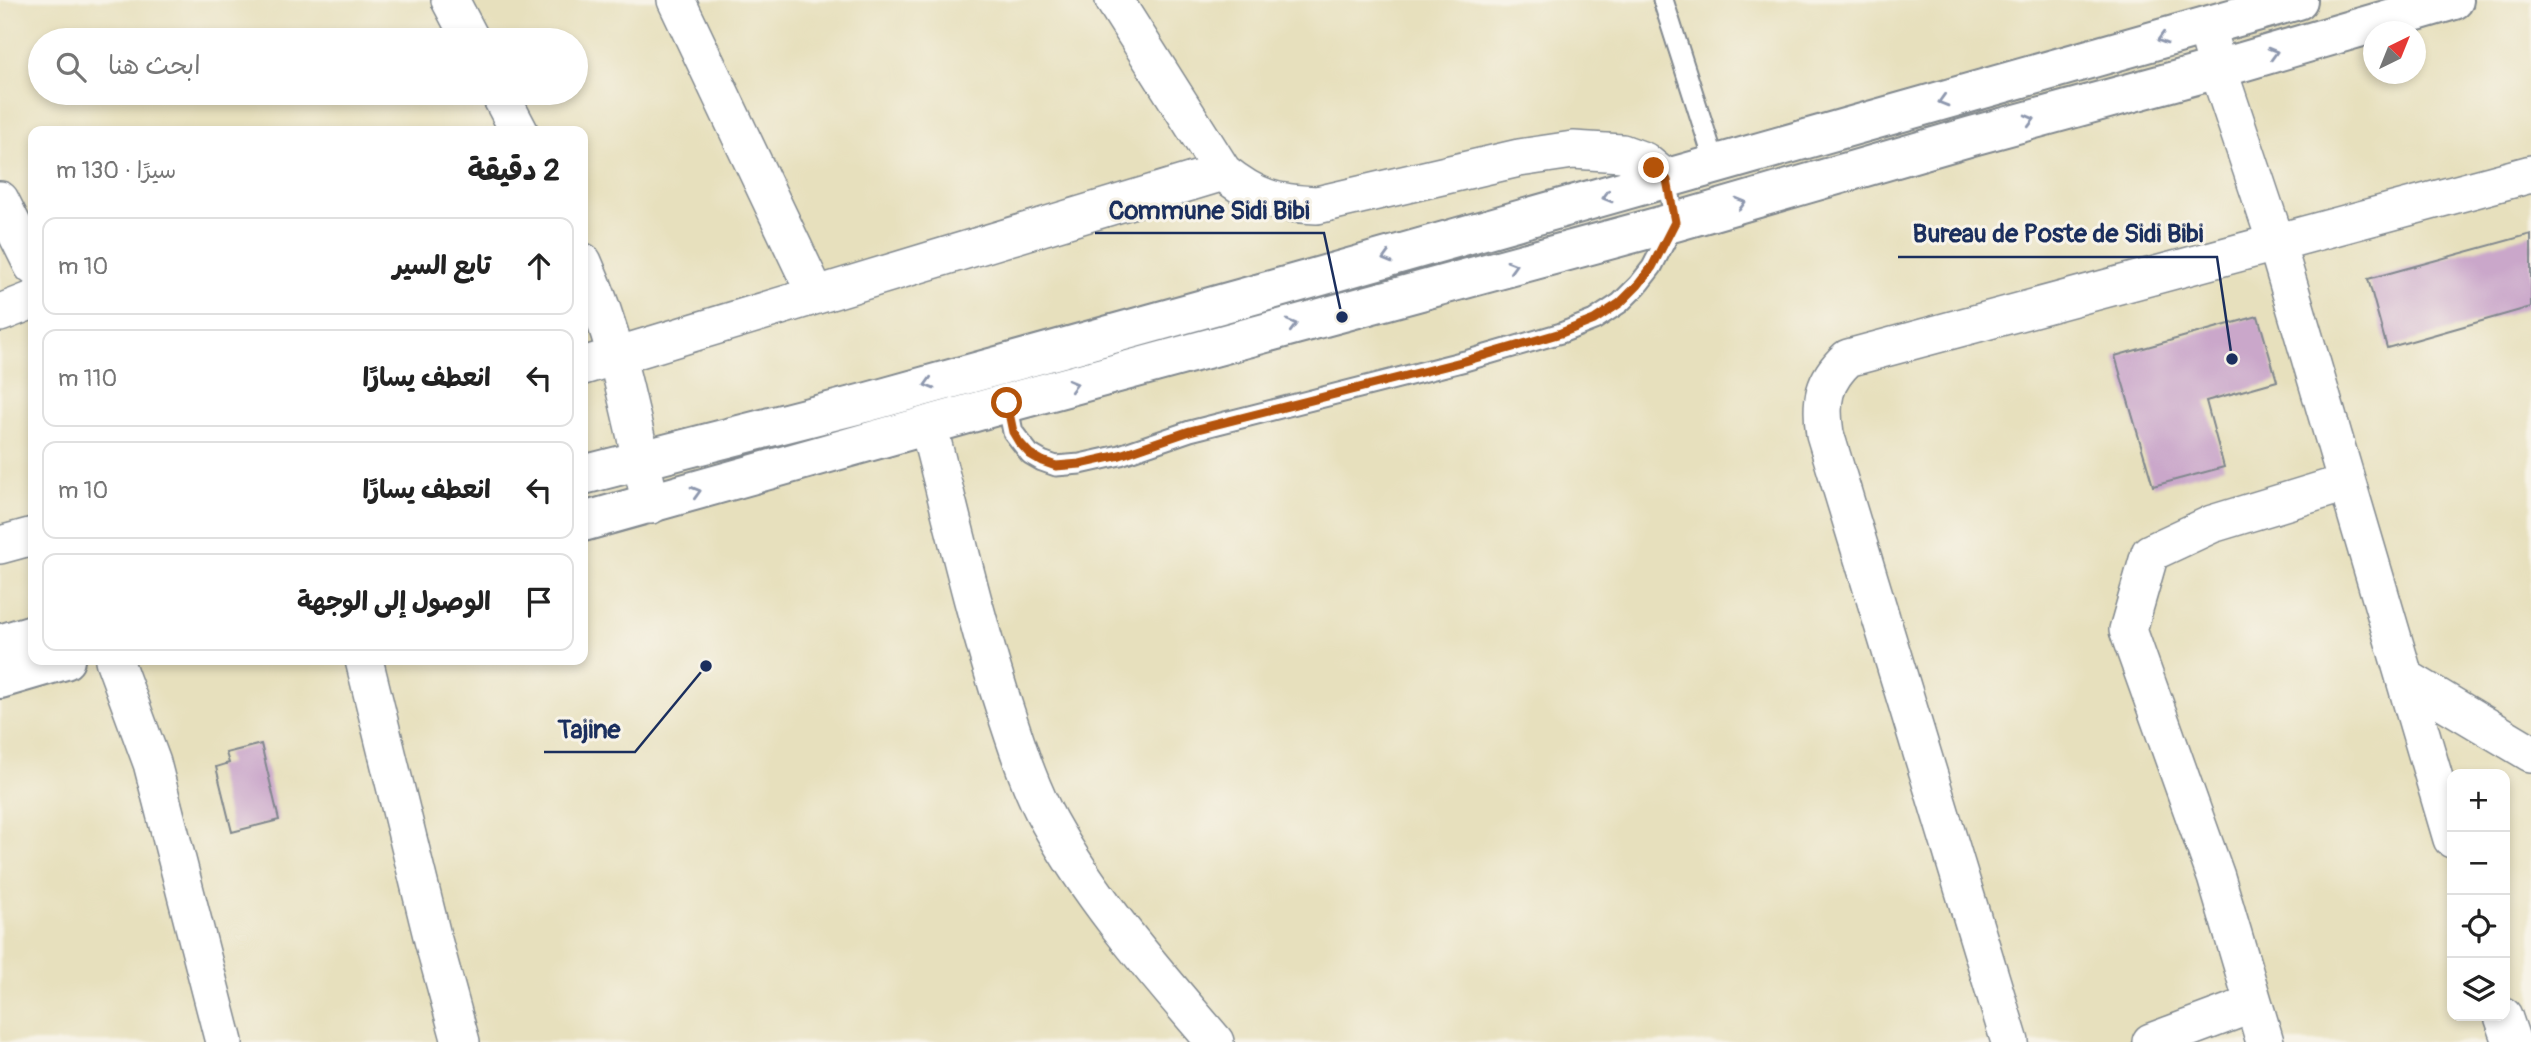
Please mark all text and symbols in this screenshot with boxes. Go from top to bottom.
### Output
north arrow [2363,21,2426,84]
search box [28,28,588,105]
one-way arrow [2156,31,2168,45]
one-way arrow [2267,47,2279,62]
icon: search [52,48,90,86]
text: ابحث هنا [108,50,201,82]
one-way arrow [1937,92,1949,107]
one-way arrow [2024,114,2036,129]
text: 2 دقيقة [468,152,560,189]
route end [1638,152,1669,183]
text: سيرًا · 130 m [56,156,176,185]
callout: Commune Sidi Bibi [1095,186,1324,233]
one-way arrow [1601,189,1613,204]
text: Commune Sidi Bibi [1108,195,1310,227]
one-way arrow [1734,197,1746,212]
callout: Bureau de Poste de Sidi Bibi [1898,210,2217,257]
text: Bureau de Poste de Sidi Bibi [1913,218,2204,250]
icon: ahead [520,247,558,285]
text: تابع السير [393,250,491,282]
one-way arrow [1382,250,1394,265]
text: 10 m [58,252,108,281]
one-way arrow [1506,259,1518,274]
one-way arrow [1286,319,1298,333]
icon: left [520,359,558,397]
text: انعطف يسارًا [362,362,491,394]
text: 110 m [58,364,117,393]
one-way arrow [923,376,935,391]
one-way arrow [1067,379,1079,393]
route start [991,387,1022,418]
icon: left [520,471,558,509]
text: انعطف يسارًا [362,474,491,506]
text: 10 m [58,476,108,505]
one-way arrow [690,485,702,500]
icon: arrive [520,583,558,621]
text: الوصول إلى الوجهة [297,586,491,618]
callout: Tajine [544,705,635,752]
text: Tajine [557,714,622,746]
map controls [2447,769,2510,1021]
button: + [2447,769,2510,832]
button: − [2447,832,2510,895]
button: locate [2447,895,2510,958]
button: layers [2447,958,2510,1021]

